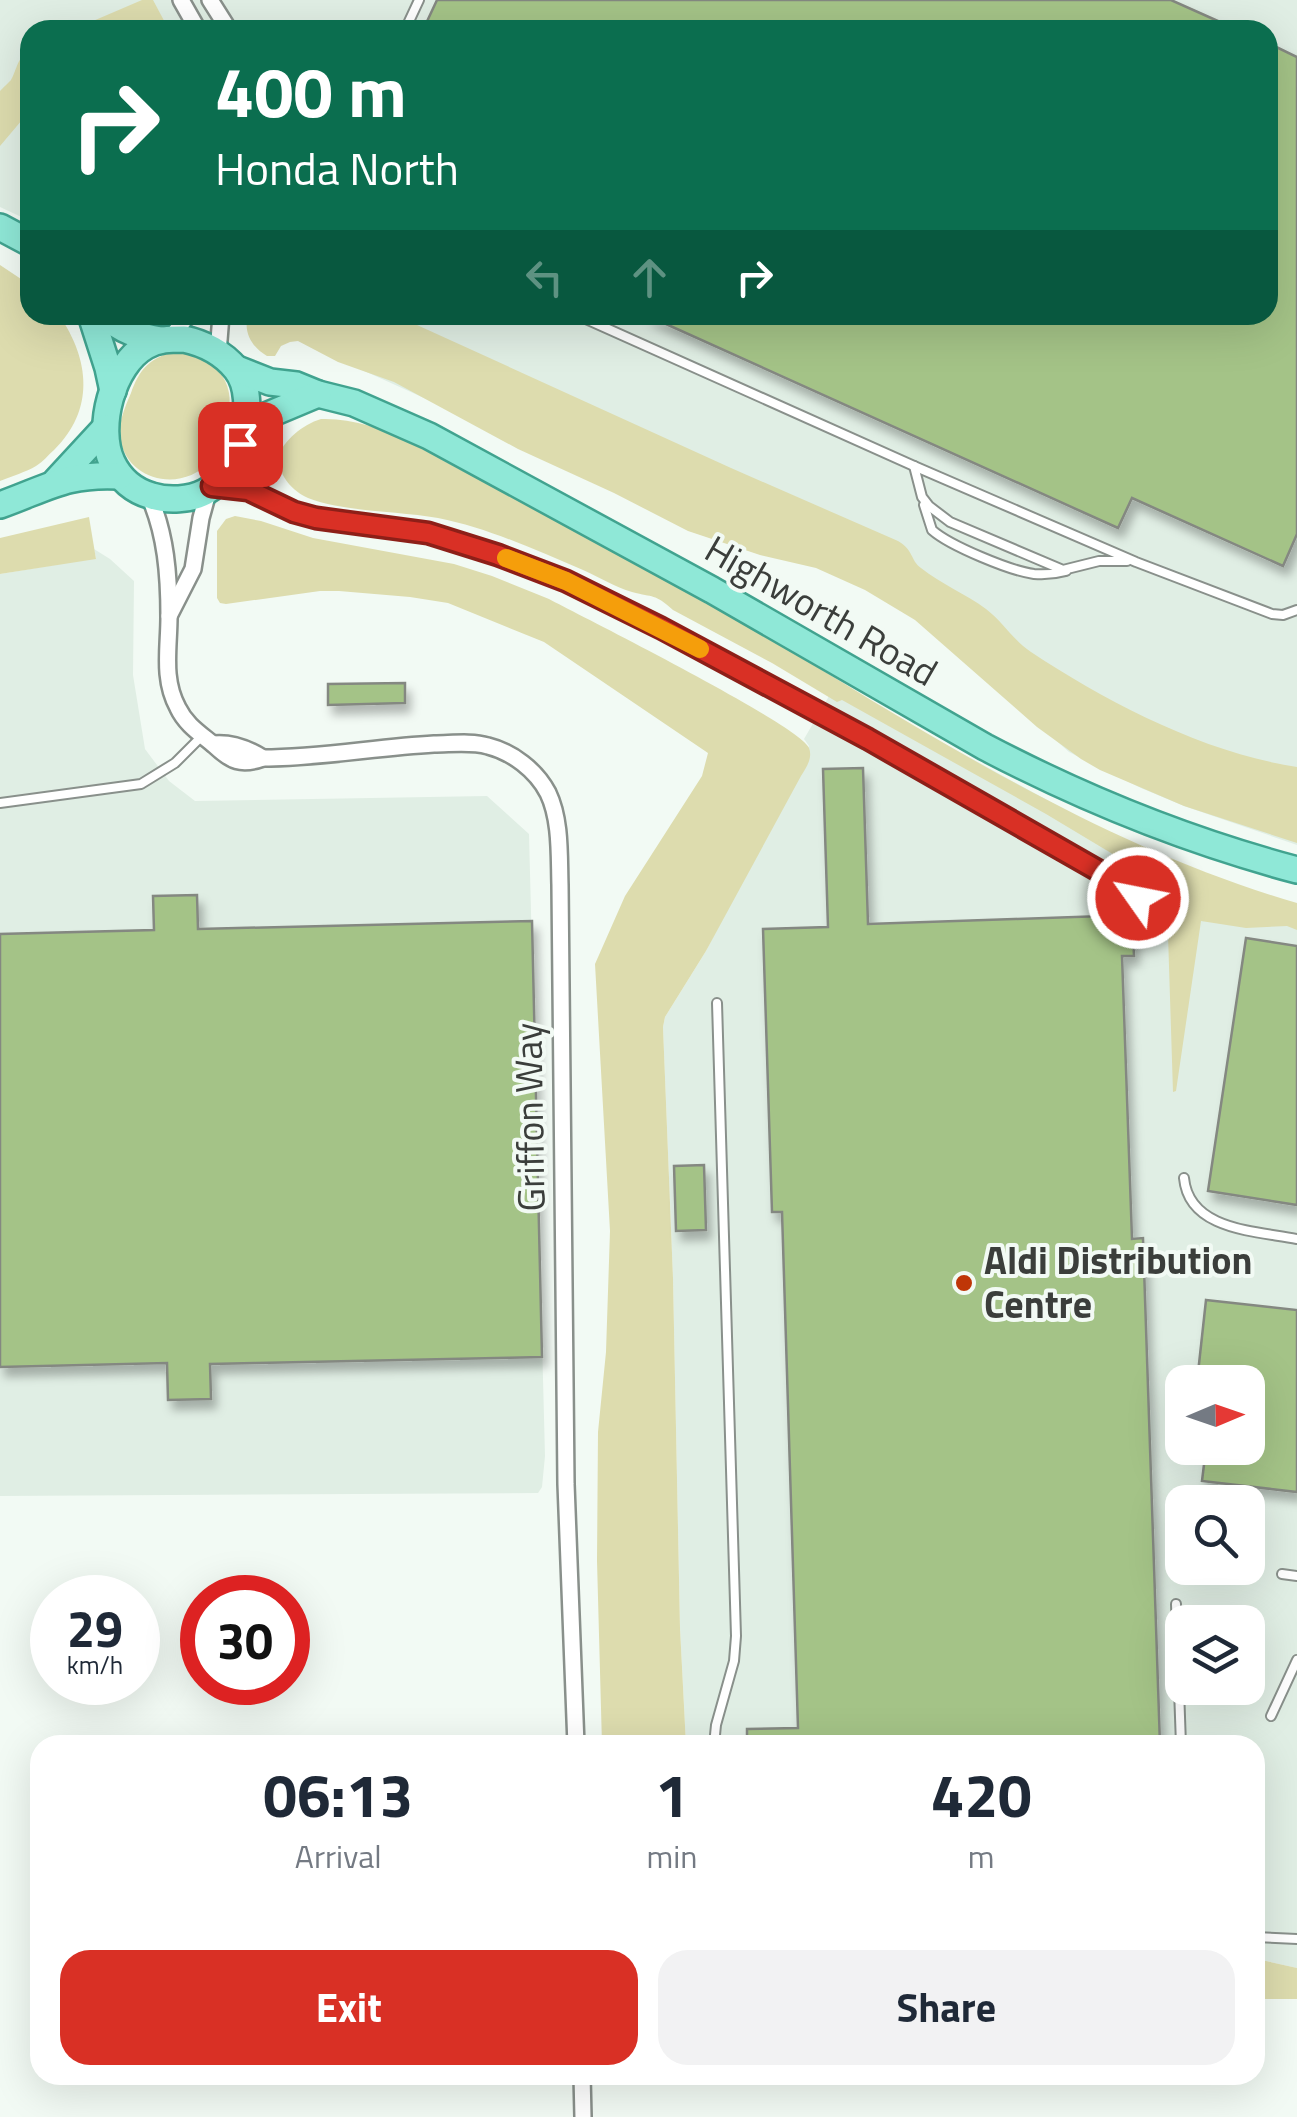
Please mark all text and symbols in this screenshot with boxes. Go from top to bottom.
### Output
text: 400 m [215,38,407,144]
icon: right [50,60,180,190]
text: Honda North [215,134,459,202]
icon: left [517,250,572,305]
icon: ahead [622,250,677,305]
icon: right [727,250,782,305]
pin [198,402,283,487]
icon: arrive [213,417,268,472]
street label: Highworth Road [694,520,949,700]
position arrow [1086,846,1190,950]
street label: Griffon Way [498,1022,560,1212]
place label: Aldi Distribution Centre [984,1231,1252,1333]
marker: Aldi Distribution Centre [953,1272,975,1294]
north arrow [1165,1365,1265,1465]
map controls [1165,1365,1265,1705]
button: search [1165,1485,1265,1585]
speed limit sign: 30 [180,1575,310,1705]
text: 29 [67,1590,123,1666]
button: layers [1165,1605,1265,1705]
text: km/h [67,1646,123,1684]
text: 06:13 [263,1749,413,1840]
text: 1 [655,1749,689,1840]
text: 420 [931,1749,1032,1840]
text: Arrival [295,1832,382,1880]
text: min [646,1832,697,1880]
text: m [968,1832,995,1880]
button: Exit [60,1950,638,2065]
button: Share [658,1950,1235,2065]

